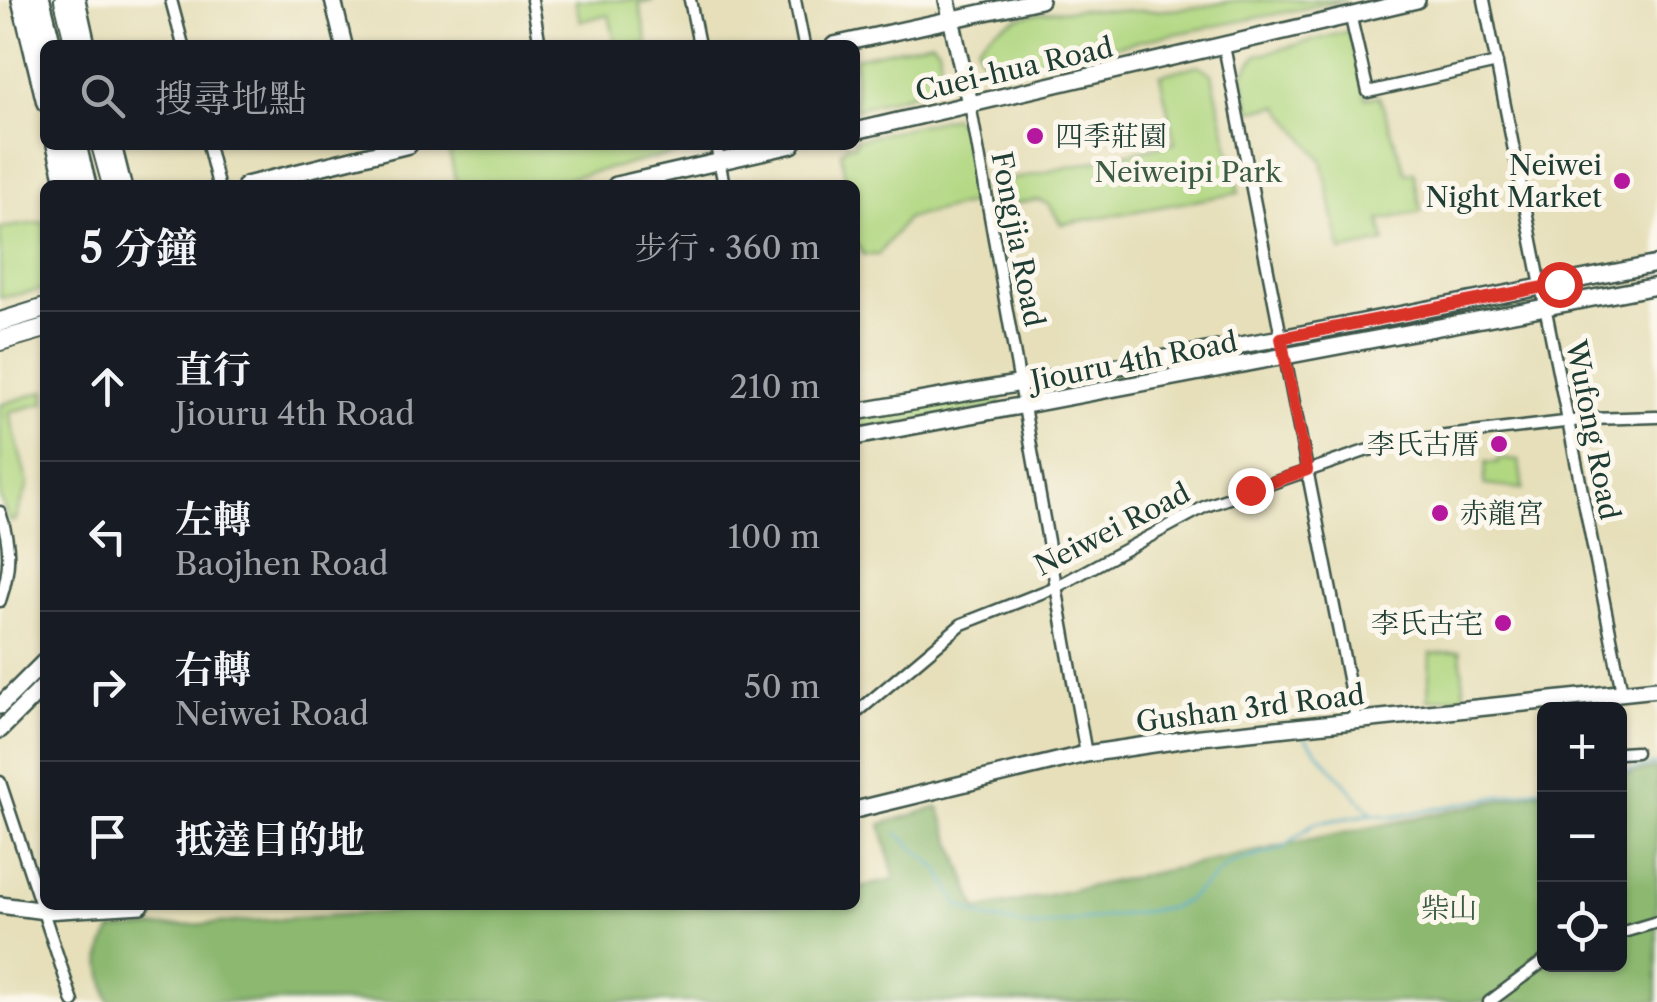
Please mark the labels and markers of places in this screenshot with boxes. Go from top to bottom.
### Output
place label: 四季莊園 [1055,119,1167,153]
marker: 四季莊園 [1024,125,1046,147]
place label: Neiwei Night Market [1426,148,1602,214]
marker: Neiwei Night Market [1611,170,1633,192]
place label: 李氏古厝 [1367,427,1479,461]
marker: 李氏古厝 [1488,433,1510,455]
place label: 赤龍宮 [1460,496,1544,530]
marker: 赤龍宮 [1429,502,1451,524]
place label: 李氏古宅 [1371,606,1483,640]
marker: 李氏古宅 [1492,612,1514,634]

